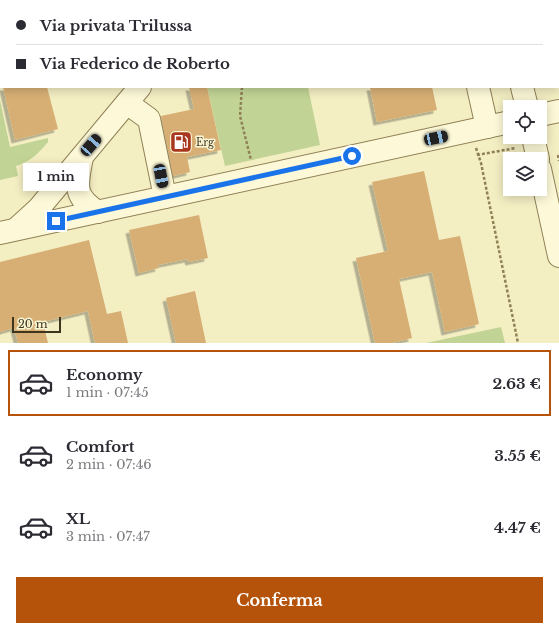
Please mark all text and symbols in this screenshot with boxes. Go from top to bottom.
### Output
text: Via privata Trilussa [40,16,192,35]
text: Via Federico de Roberto [40,54,230,73]
map controls [503,100,547,196]
button: locate [503,100,547,144]
fuel station icon: Erg [168,129,194,155]
car [423,130,449,146]
car [79,132,103,158]
place label: Erg [196,136,215,149]
route start [343,147,361,165]
button: layers [503,152,547,196]
callout: 1 min [23,163,89,191]
car [153,163,169,189]
text: 1 min [37,168,75,185]
route end [47,212,65,230]
scale bar [12,315,61,334]
text: 20 m [18,317,48,331]
icon: car [18,365,54,401]
text: Economy [66,365,143,384]
text: 2.63 € [492,374,541,393]
text: 1 min · 07:45 [66,384,149,401]
icon: car [18,437,54,473]
text: Comfort [66,437,134,456]
text: 3.55 € [494,446,541,465]
text: 2 min · 07:46 [66,456,152,473]
icon: car [18,509,54,545]
text: XL [66,509,90,528]
text: 4.47 € [494,518,541,537]
text: 3 min · 07:47 [66,528,150,545]
button: Conferma [16,577,543,623]

